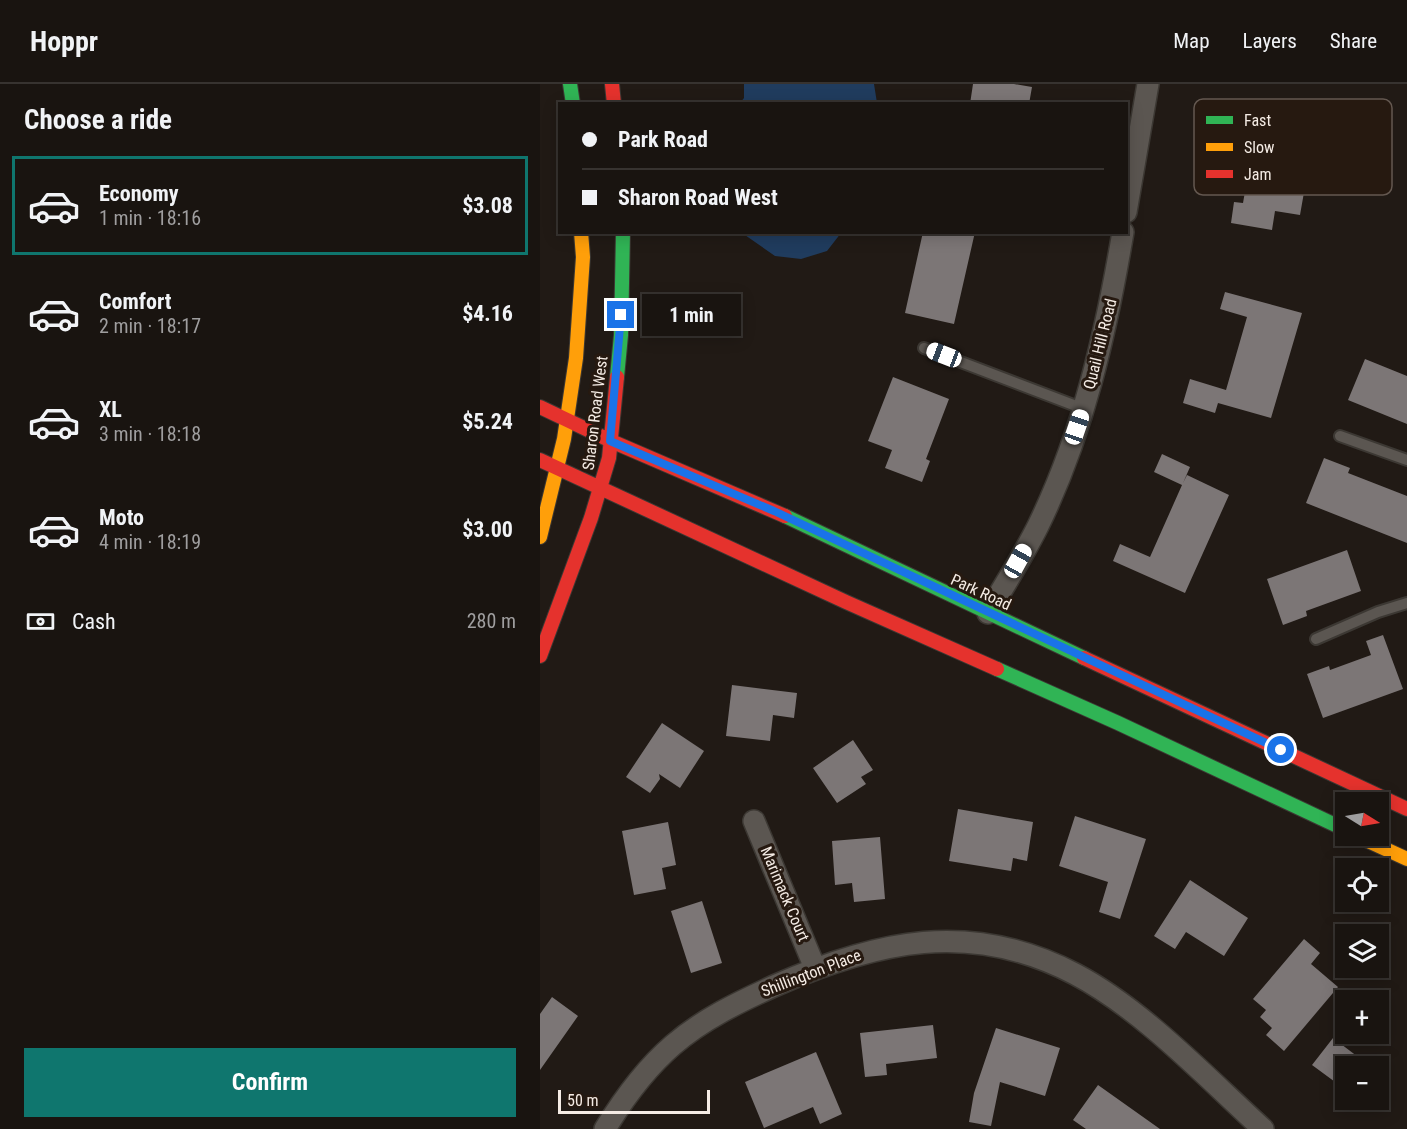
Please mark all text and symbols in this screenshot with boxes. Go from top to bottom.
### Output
text: Hoppr [30,25,98,58]
text: Map [1173,29,1210,53]
text: Layers [1243,29,1297,53]
text: Share [1330,29,1377,53]
legend [1194,99,1392,195]
text: Choose a ride [24,104,172,136]
text: Fast [1244,111,1271,130]
text: Park Road [618,127,708,152]
text: Slow [1244,138,1274,157]
text: Jam [1244,165,1271,184]
icon: car [27,179,81,233]
text: Economy [99,181,179,206]
text: Sharon Road West [618,185,778,210]
text: $3.08 [462,193,513,218]
text: 1 min · 18:16 [99,206,201,230]
icon: car [27,287,81,341]
text: Comfort [99,289,172,314]
callout: 1 min [642,294,741,336]
street label: Quail Hill Road [1080,297,1120,391]
text: $4.16 [462,301,513,326]
route end [607,301,634,328]
text: 1 min [669,303,714,327]
text: 2 min · 18:17 [99,314,201,338]
car [924,340,964,370]
street label: Sharon Road West [579,354,611,471]
icon: car [27,395,81,449]
text: XL [99,397,122,422]
car [1063,407,1091,447]
text: $5.24 [462,409,513,434]
text: 3 min · 18:18 [99,422,201,446]
icon: car [27,503,81,557]
text: Moto [99,505,144,530]
text: $3.00 [462,517,513,542]
text: 4 min · 18:19 [99,530,201,554]
car [1001,541,1035,581]
street label: Park Road [948,570,1014,614]
icon: cash [24,605,57,638]
text: Cash [72,609,116,634]
text: 280 m [467,609,516,633]
route start [1267,736,1294,763]
north arrow [1335,792,1389,846]
map controls [1335,792,1389,1110]
street label: Marimack Court [756,844,814,944]
button: locate [1335,858,1389,912]
button: layers [1335,924,1389,978]
street label: Shillington Place [758,945,864,1001]
button: + [1335,990,1389,1044]
button: Confirm [24,1048,516,1117]
button: − [1335,1056,1389,1110]
scale bar [558,1087,710,1114]
text: 50 m [567,1091,599,1110]

